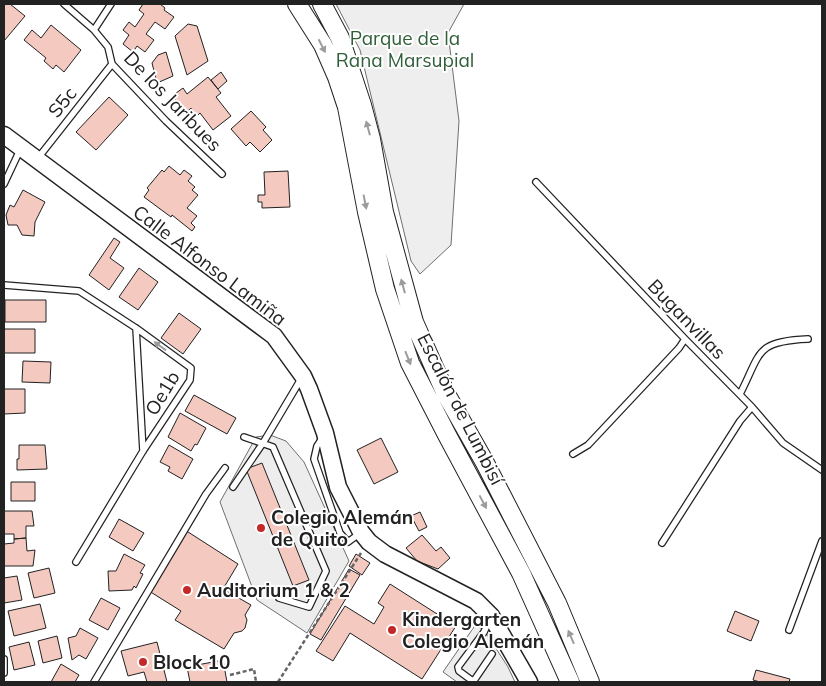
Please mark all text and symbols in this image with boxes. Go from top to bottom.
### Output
park label: Parque de la Rana Marsupial [336,26,474,72]
one-way arrow [318,38,326,53]
street label: De los Jaribues [119,46,227,156]
street label: S5c [42,82,82,122]
one-way arrow [364,120,372,135]
one-way arrow [361,194,369,210]
street label: Calle Alfonso Lamiña [129,200,291,330]
street label: Buganvillas [643,274,731,364]
one-way arrow [399,278,407,293]
street label: Escalón de Lumbisí [412,329,510,490]
one-way arrow [154,340,167,351]
one-way arrow [405,351,413,365]
street label: Oe1b [139,366,185,420]
one-way arrow [479,495,487,509]
place label: Colegio Alemán de Quito [271,505,413,551]
marker: Colegio Alemán de Quito [255,522,267,534]
place label: Auditorium 1 & 2 [197,578,350,602]
marker: Auditorium 1 & 2 [181,584,193,596]
place label: Kindergarten Colegio Alemán [402,607,544,653]
marker: Kindergarten Colegio Alemán [386,624,398,636]
one-way arrow [567,630,575,644]
place label: Block 10 [153,650,230,674]
marker: Block 10 [137,656,149,668]

